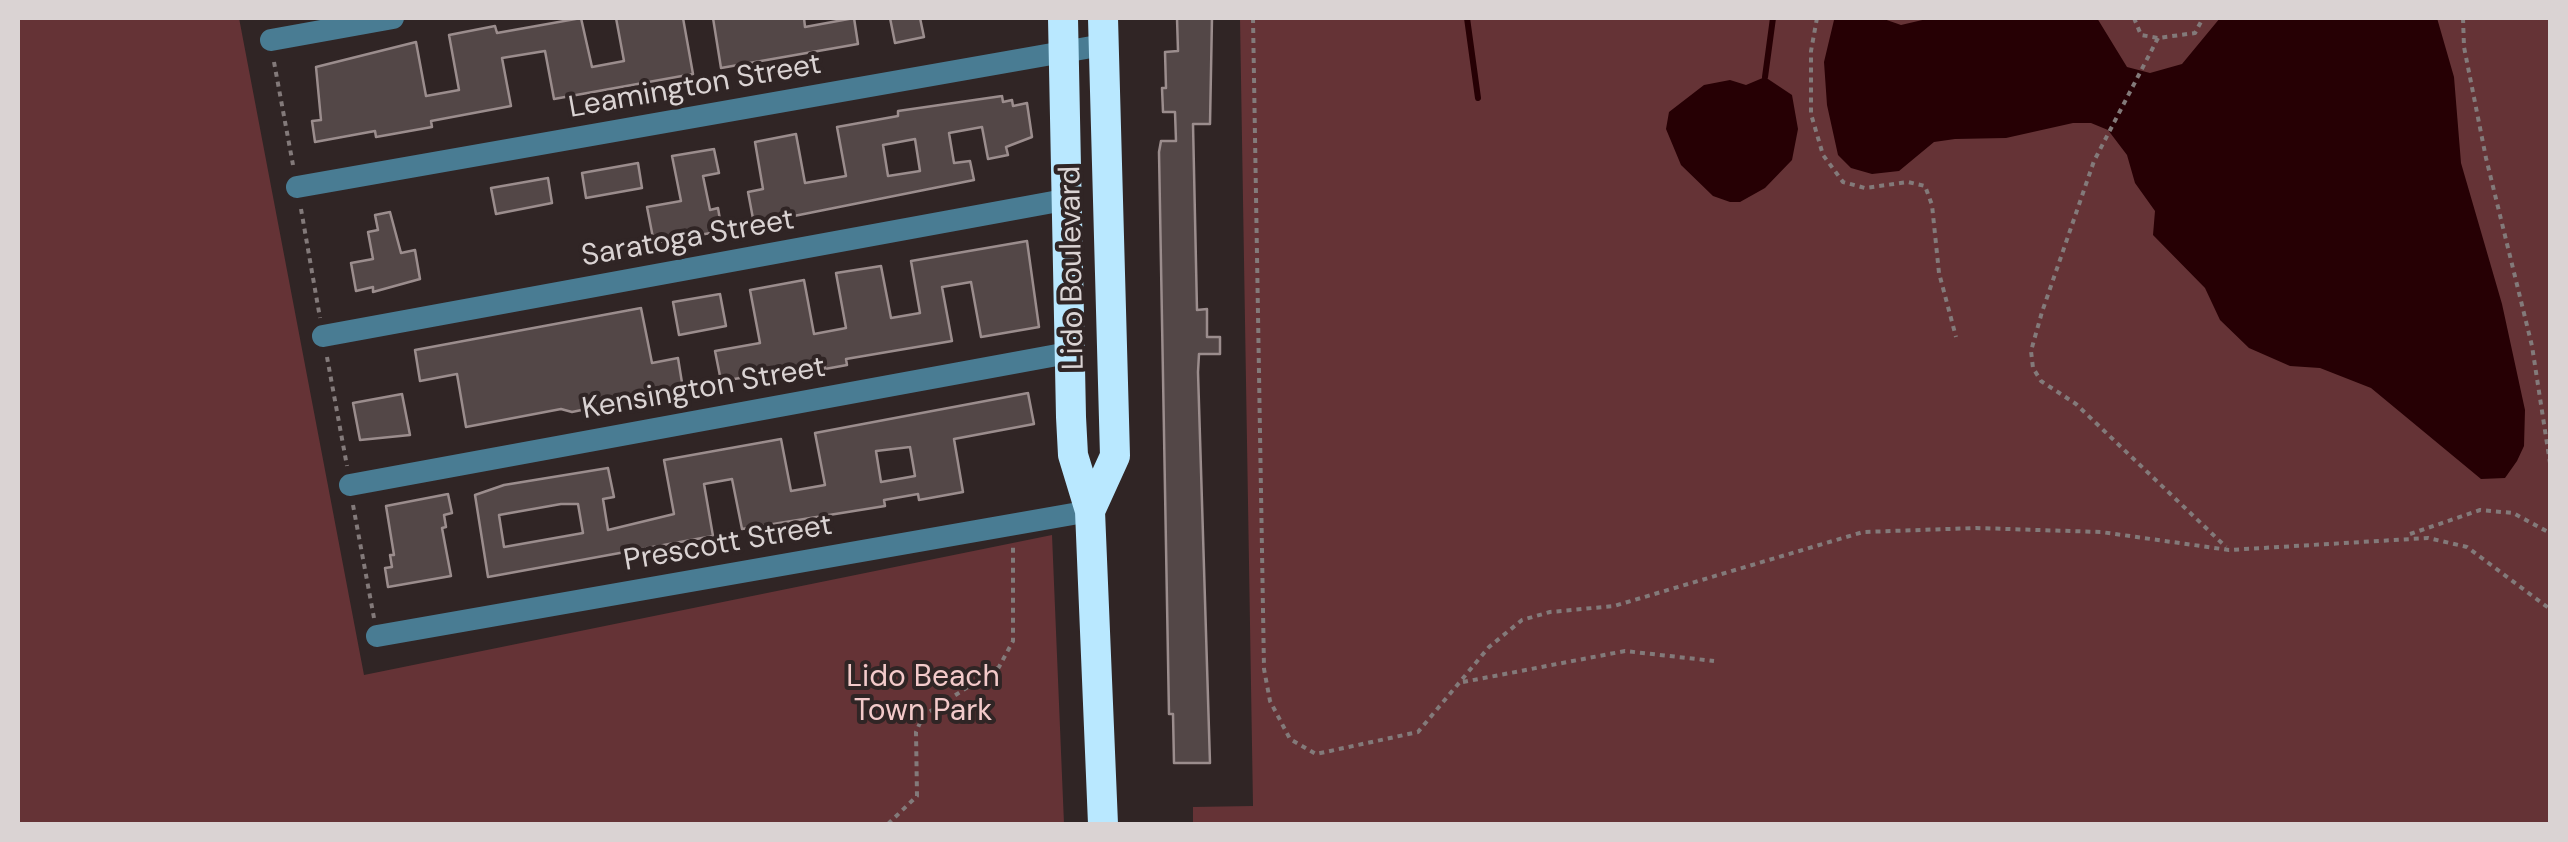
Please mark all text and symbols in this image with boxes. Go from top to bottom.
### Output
street label: Leamington Street [566,47,824,127]
street label: Lido Boulevard [1053,165,1093,371]
street label: Saratoga Street [579,203,797,275]
street label: Kensington Street [580,350,828,428]
street label: Prescott Street [621,508,835,580]
park label: Lido Beach Town Park [846,660,1000,730]

